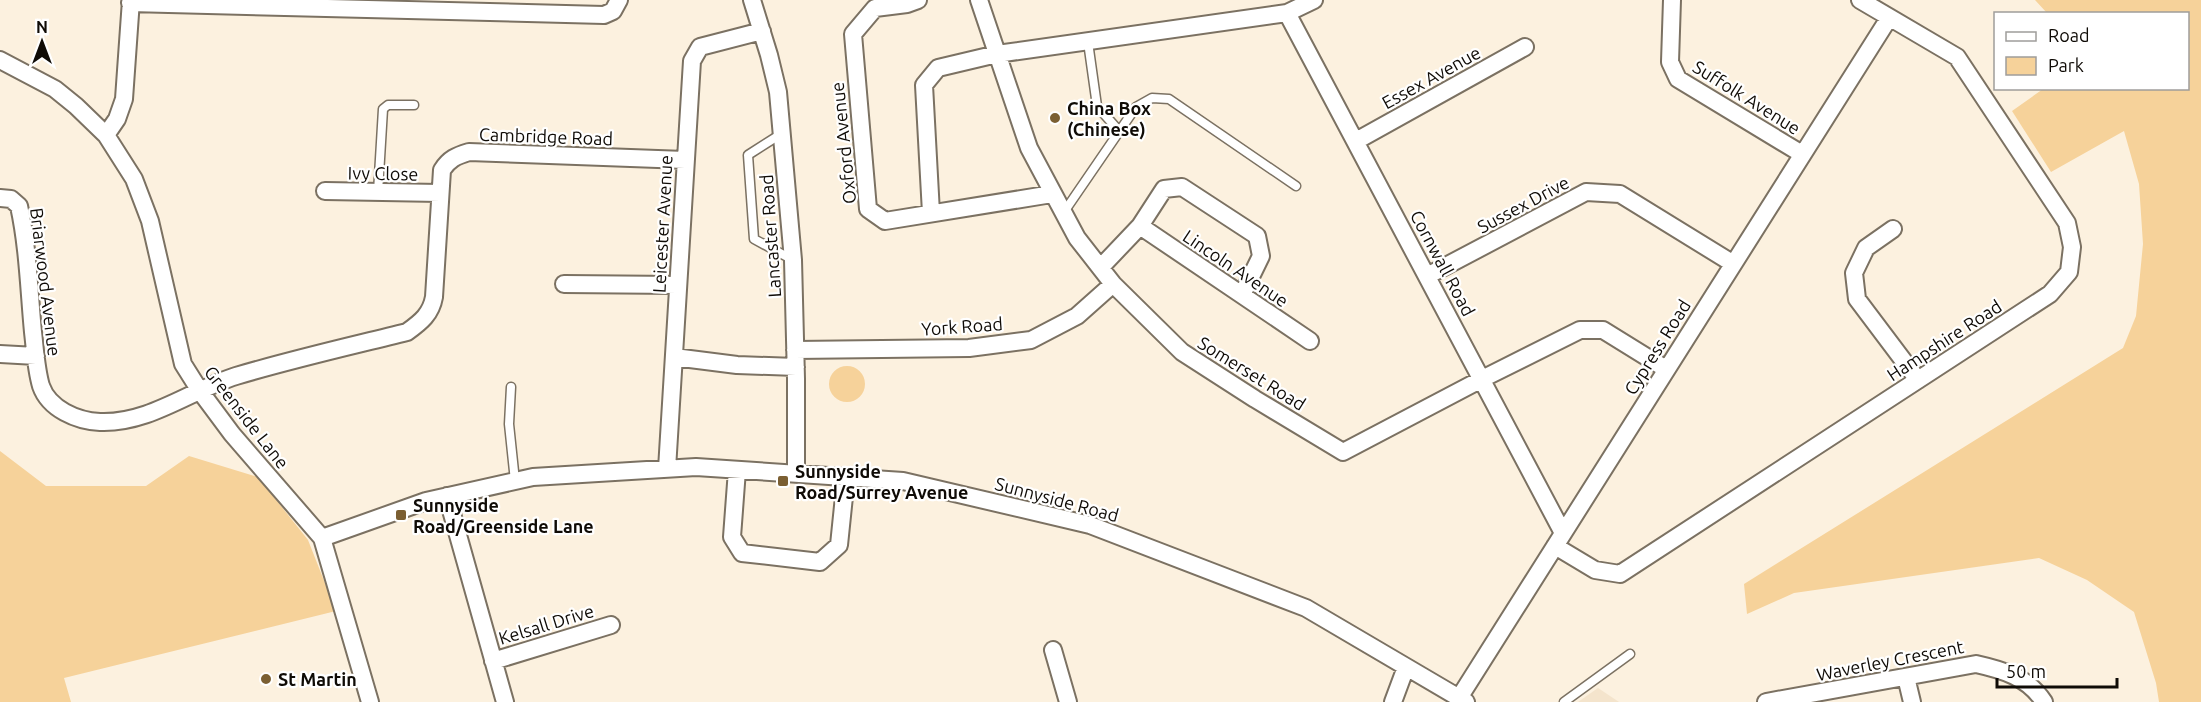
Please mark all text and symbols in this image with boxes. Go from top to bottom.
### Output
north arrow [12,12,72,72]
legend [1994,12,2189,90]
text: N [36,18,48,36]
text: Road [2048,25,2090,45]
street label: Essex Avenue [1378,42,1484,112]
text: Park [2048,55,2084,75]
street label: Suffolk Avenue [1690,56,1804,138]
street label: Oxford Avenue [827,81,859,205]
place label: China Box (Chinese) [1067,98,1151,140]
marker: China Box (Chinese) [1048,111,1062,125]
street label: Cambridge Road [479,124,613,148]
street label: Leicester Avenue [648,155,676,293]
street label: Ivy Close [348,162,418,184]
street label: Sussex Drive [1474,171,1572,237]
street label: Lancaster Road [756,174,784,298]
street label: Briarwood Avenue [27,207,65,357]
street label: Cornwall Road [1407,207,1479,319]
street label: Lincoln Avenue [1180,225,1292,311]
street label: Hampshire Road [1883,295,2005,385]
street label: Cypress Road [1620,296,1694,398]
street label: York Road [921,313,1003,339]
street label: Somerset Road [1195,332,1309,414]
street label: Greenside Lane [201,362,293,472]
place label: Sunnyside Road/Surrey Avenue [795,461,968,502]
street label: Sunnyside Road [993,473,1121,525]
marker: Sunnyside Road/Surrey Avenue [776,474,790,488]
place label: Sunnyside Road/Greenside Lane [413,495,594,536]
marker: Sunnyside Road/Greenside Lane [394,508,408,522]
street label: Kelsall Drive [496,600,596,648]
street label: Waverley Crescent [1815,636,1965,684]
scale bar [1997,651,2117,689]
text: 50 m [2006,661,2046,681]
place label: St Martin [278,669,357,689]
marker: St Martin [259,672,273,686]

